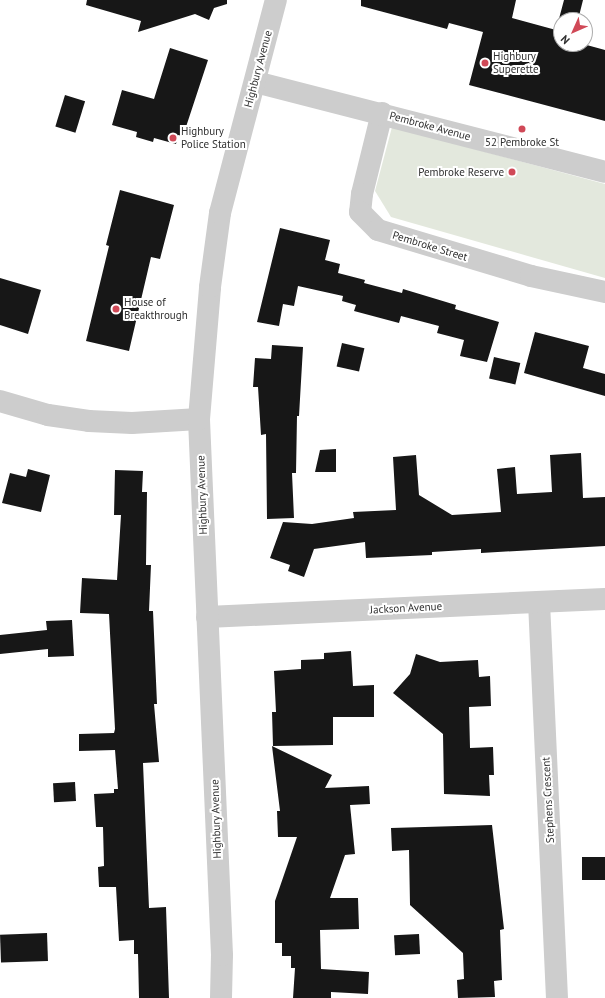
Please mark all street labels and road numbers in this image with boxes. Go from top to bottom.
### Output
street label: Highbury Avenue [241,29,275,109]
street label: Pembroke Avenue [388,109,472,143]
street label: Pembroke Street [391,228,469,264]
street label: Highbury Avenue [194,455,210,535]
street label: Jackson Avenue [369,600,443,616]
street label: Stephens Crescent [539,757,557,843]
street label: Highbury Avenue [208,779,224,859]

